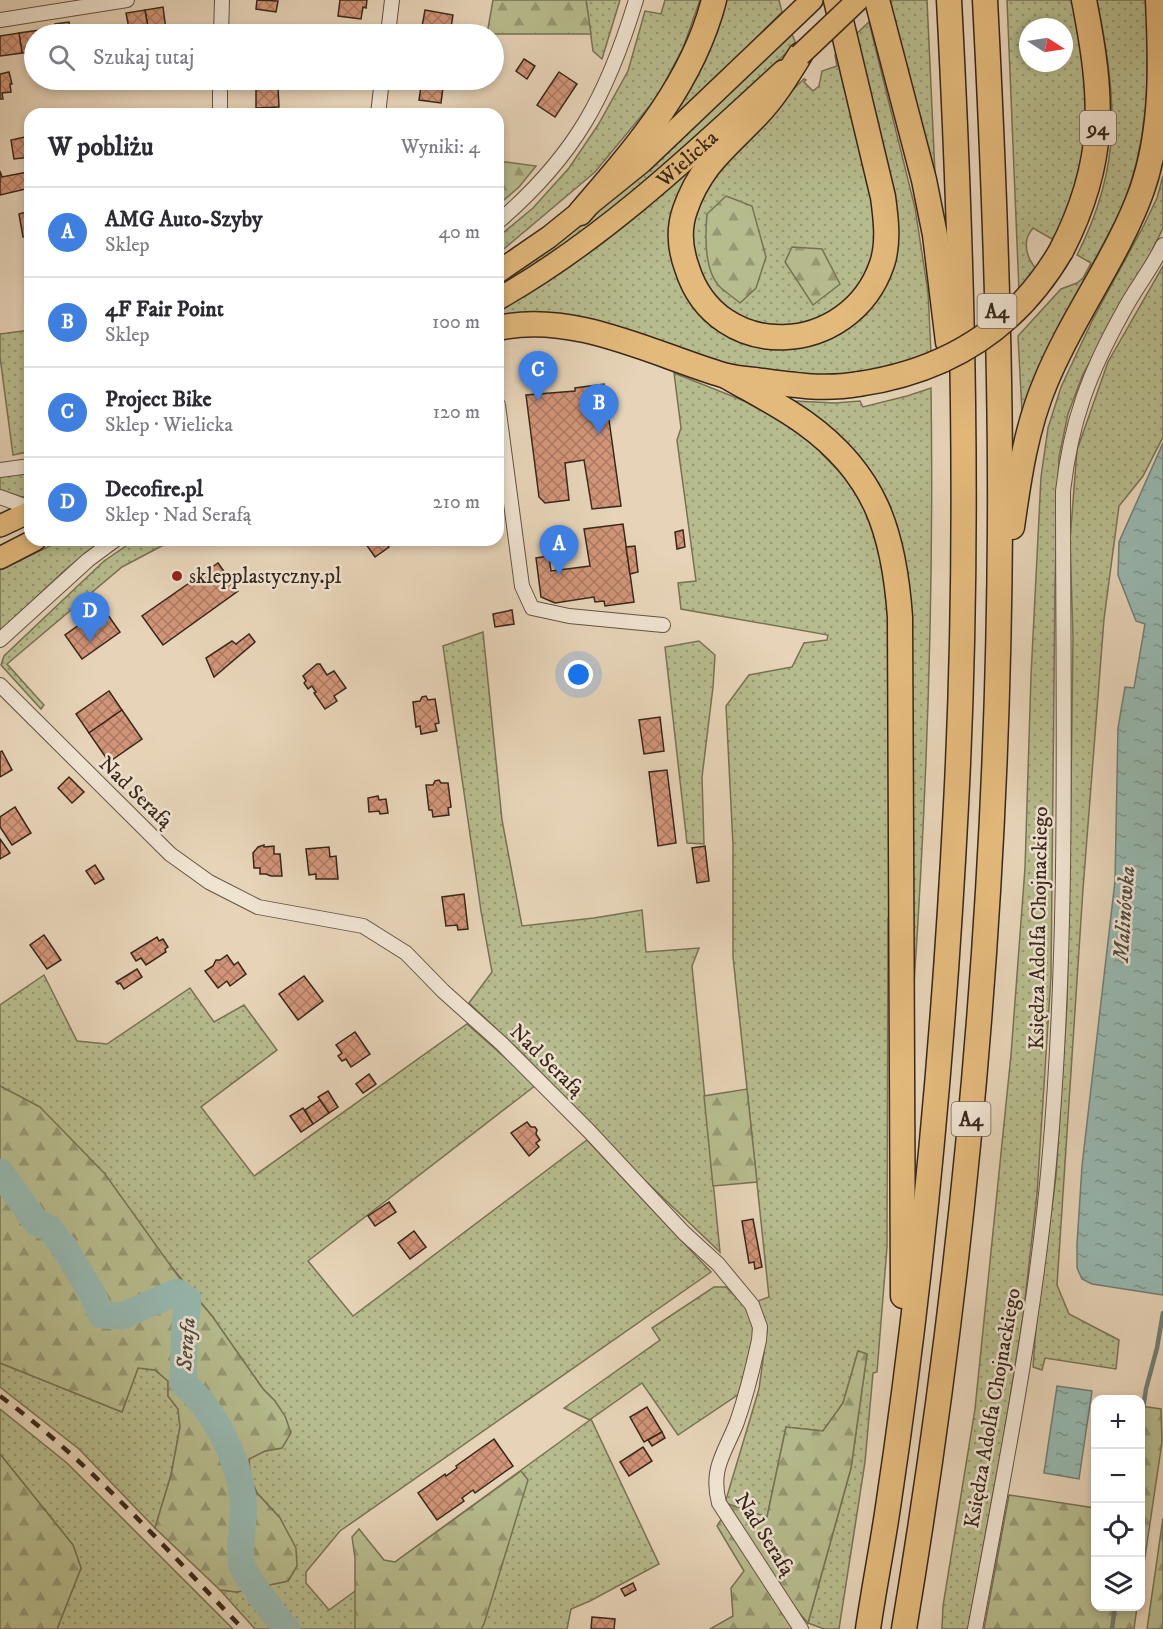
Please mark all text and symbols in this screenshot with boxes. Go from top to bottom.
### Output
north arrow [1019,18,1073,72]
search box [24,24,504,90]
icon: search [45,41,78,74]
text: Szukaj tutaj [93,44,194,71]
road number: 94 [1080,111,1116,145]
street label: Wielicka [651,125,724,194]
text: W pobliżu [48,131,153,164]
text: Wyniki: 4 [401,135,480,160]
text: AMG Auto-Szyby [105,206,262,233]
text: A [61,220,74,245]
text: 40 m [438,220,480,245]
text: Sklep [105,233,150,258]
road number: A4 [978,294,1016,328]
text: 4F Fair Point [105,296,224,323]
text: B [61,310,74,335]
text: 100 m [432,310,480,335]
text: Sklep [105,323,150,348]
pin: C [518,352,558,401]
pin: B [580,384,618,434]
text: Project Bike [105,386,212,413]
text: C [61,400,74,425]
text: 120 m [433,400,480,425]
text: Sklep · Wielicka [105,413,233,438]
text: Decofire.pl [105,476,203,503]
text: D [60,490,75,515]
text: 210 m [433,490,480,515]
text: Sklep · Nad Serafą [105,503,251,528]
pin: A [540,526,578,575]
place label: sklepplastyczny.pl [189,564,342,590]
marker: sklepplastyczny.pl [170,569,184,583]
pin: D [70,592,110,642]
your location [564,660,593,689]
street label: Nad Serafą [93,751,178,835]
street label: Księdza Adolfa Chojnackiego [1024,806,1054,1050]
water label: Malinówka [1108,865,1141,965]
street label: Nad Serafą [504,1019,589,1103]
road number: A4 [952,1102,990,1136]
street label: Księdza Adolfa Chojnackiego [959,1286,1027,1530]
water label: Serafa [171,1317,202,1373]
map controls [1091,1395,1145,1611]
button: + [1091,1395,1145,1449]
button: − [1091,1449,1145,1503]
street label: Nad Serafą [729,1488,800,1582]
button: locate [1091,1503,1145,1557]
button: layers [1091,1557,1145,1611]

